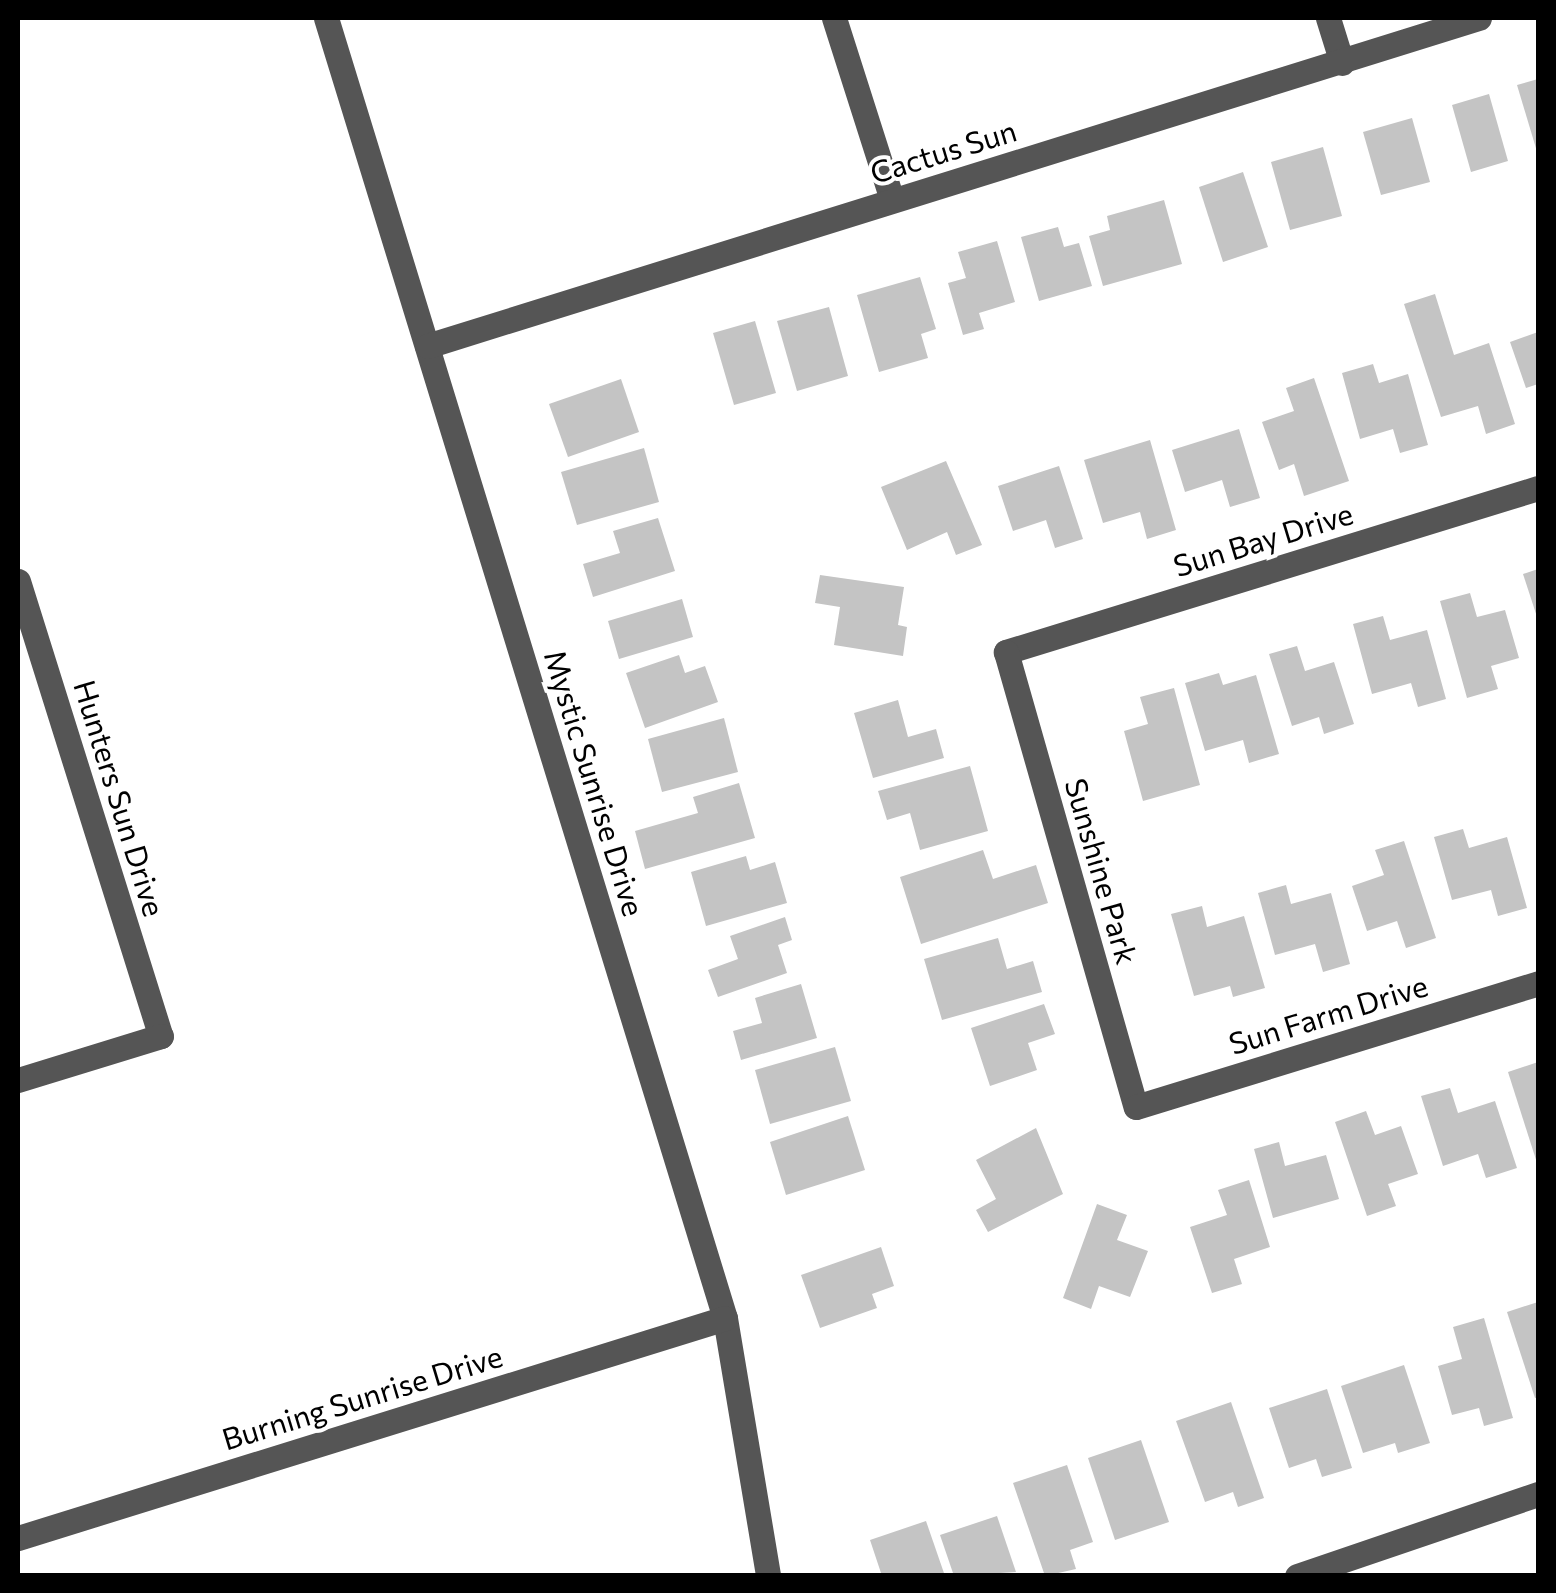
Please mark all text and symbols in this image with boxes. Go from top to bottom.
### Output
street label: Cactus Sun [866,112,1020,190]
street label: Sun Bay Drive [1169,495,1357,583]
street label: Mystic Sunrise Drive [537,646,653,920]
street label: Hunters Sun Drive [67,676,173,920]
street label: Sunshine Park [1058,774,1146,968]
street label: Sun Farm Drive [1224,967,1432,1061]
street label: Burning Sunrise Drive [218,1337,506,1457]

